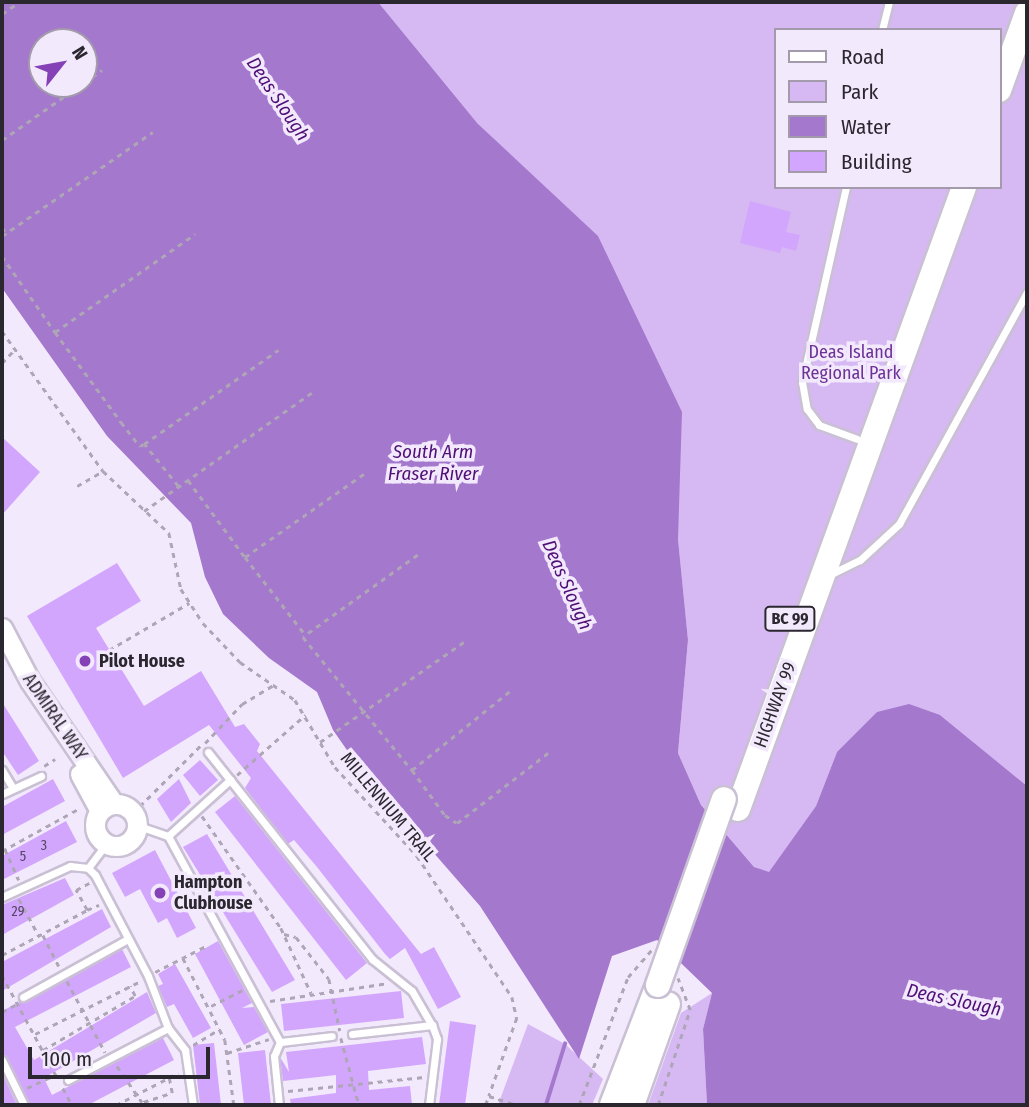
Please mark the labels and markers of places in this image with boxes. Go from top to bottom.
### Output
place label: Pilot House [99,650,185,672]
marker: Pilot House [77,653,93,669]
place label: Hampton Clubhouse [174,872,253,914]
marker: Hampton Clubhouse [152,885,168,901]

